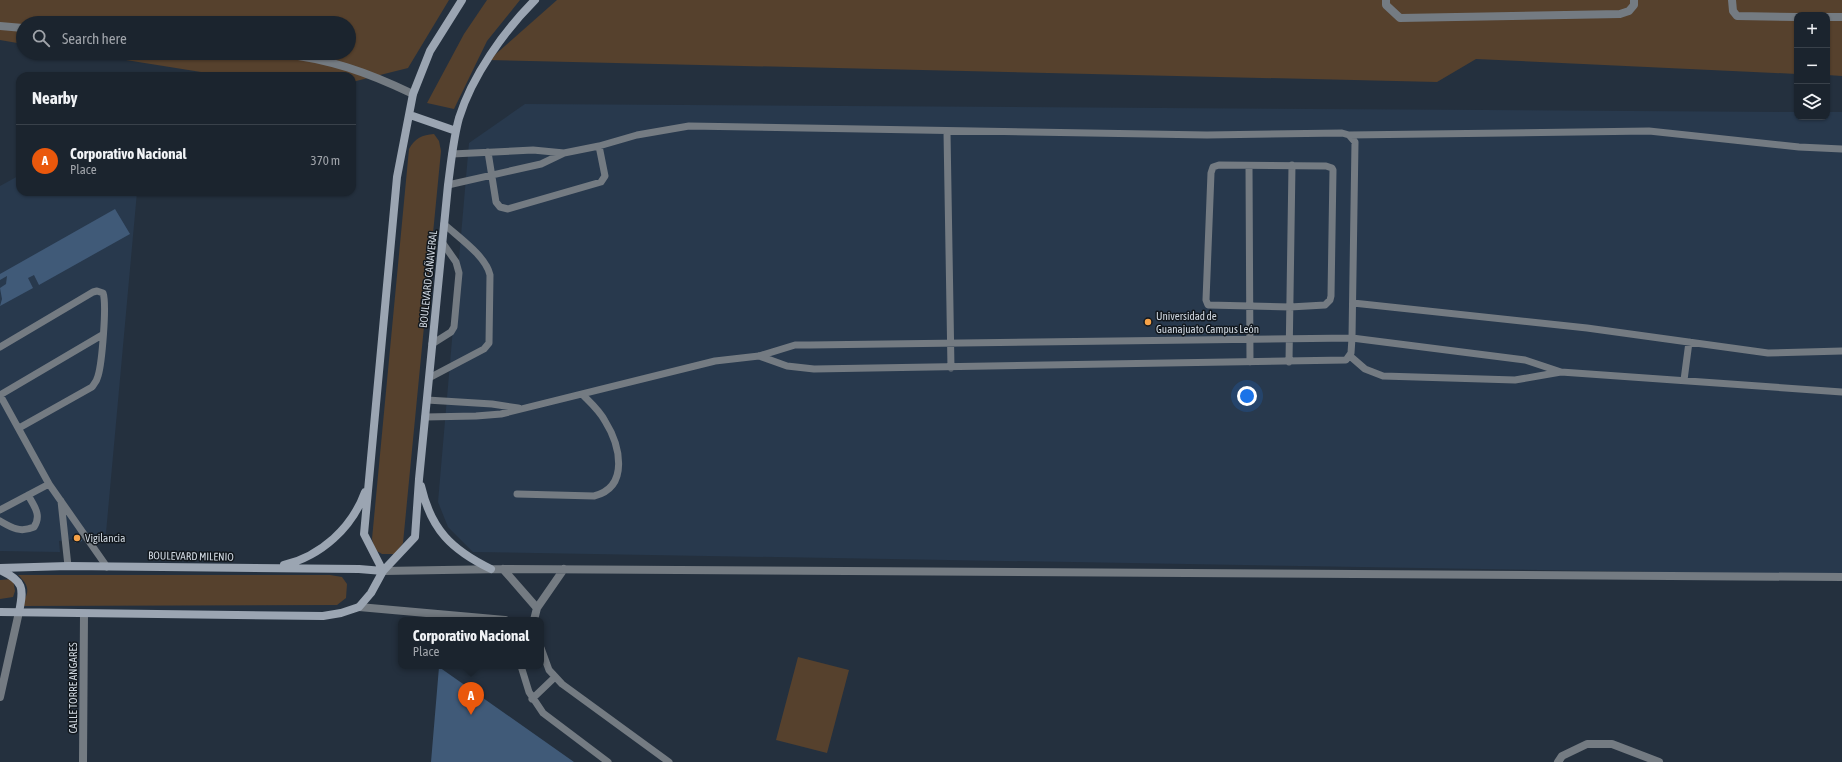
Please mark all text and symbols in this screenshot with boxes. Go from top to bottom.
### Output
map controls [1794,12,1830,120]
button: + [1794,12,1830,48]
search box [16,16,356,60]
icon: search [30,27,52,49]
text: Search here [62,30,127,47]
button: − [1794,48,1830,84]
button: layers [1794,84,1830,120]
text: Nearby [32,88,78,108]
text: Corporativo Nacional [70,145,187,162]
text: A [42,153,48,168]
text: 370 m [311,153,340,168]
text: Place [70,162,97,177]
street label: BOULEVARD CAÑAVERAL [417,229,439,328]
place label: Universidad de Guanajuato Campus León [1156,310,1259,335]
marker: Universidad de Guanajuato Campus León [1143,317,1153,327]
your location [1237,386,1257,406]
place label: Vigilancia [85,532,125,544]
marker: Vigilancia [72,533,82,543]
street label: BOULEVARD MILENIO [148,549,234,563]
popup [398,617,544,669]
text: Corporativo Nacional [413,627,529,644]
street label: CALLE TORRE ANGARES [67,642,79,734]
text: Place [413,644,439,659]
pin: A [458,682,484,715]

